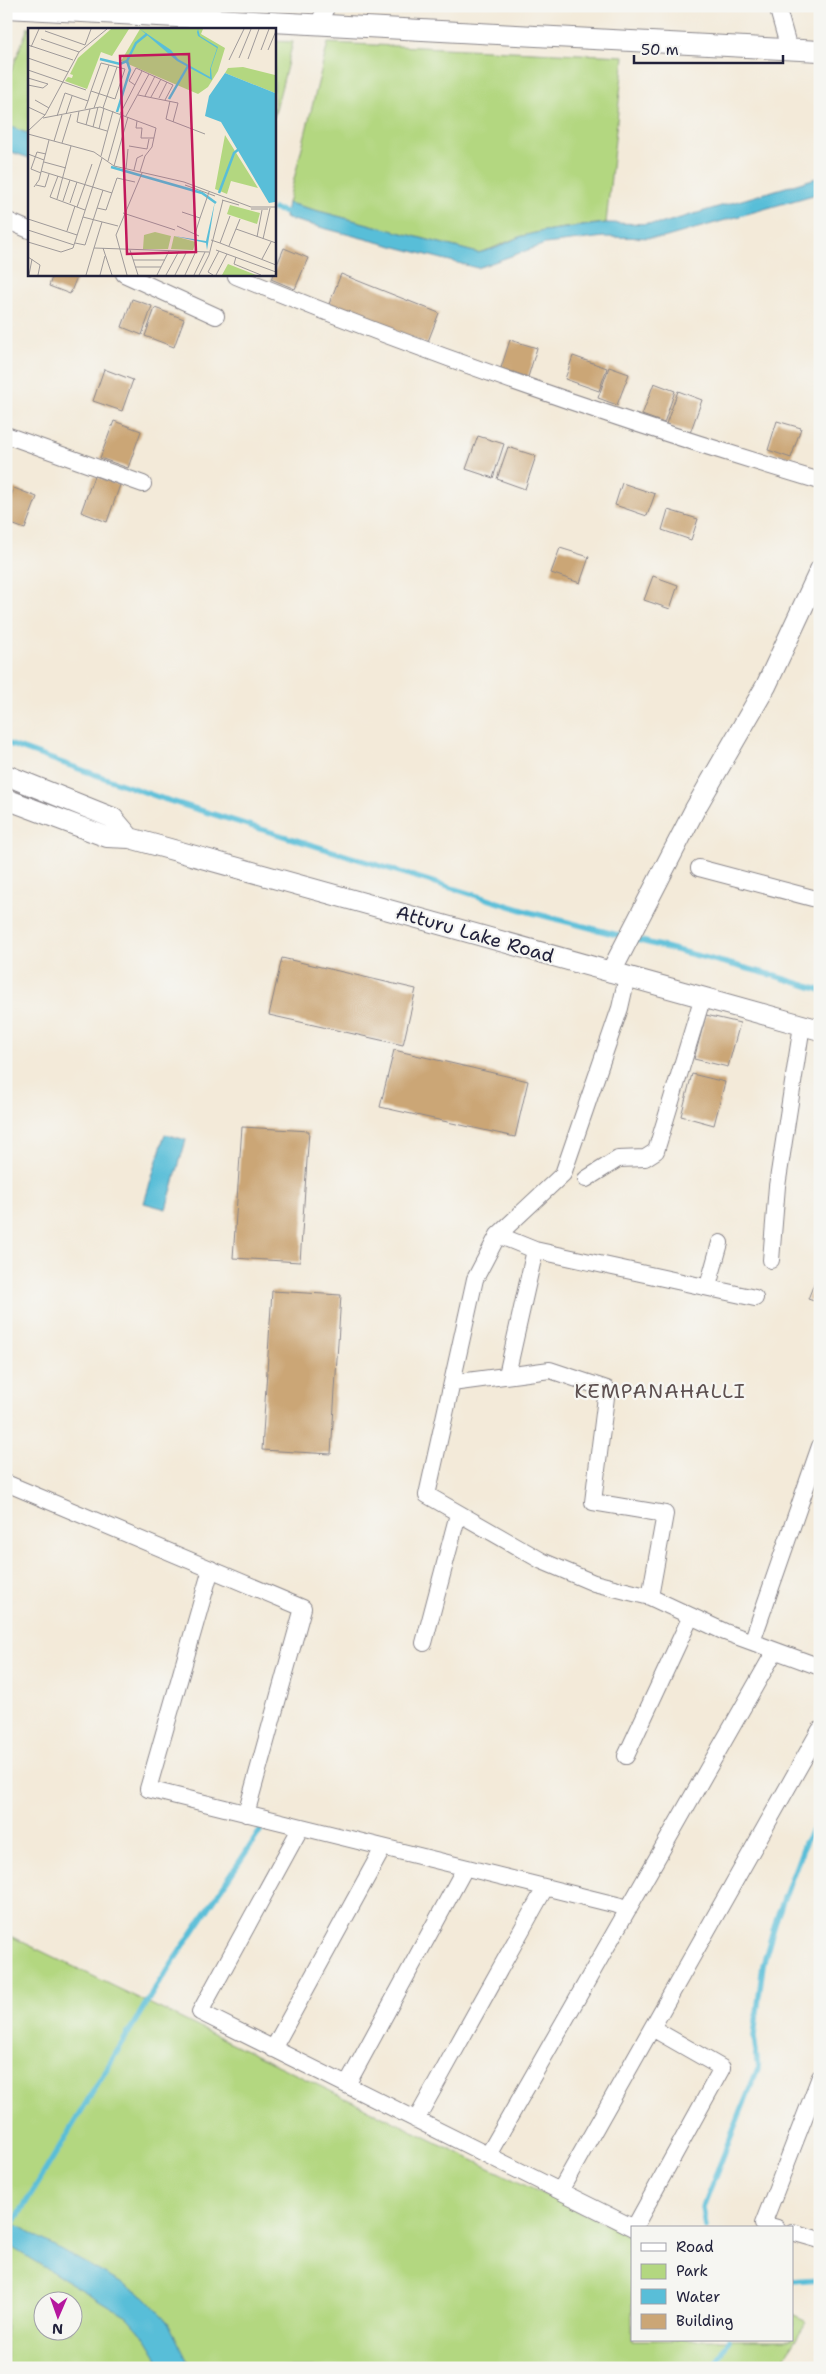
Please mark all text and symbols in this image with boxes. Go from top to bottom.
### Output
inset map [28,28,275,275]
scale bar [634,32,782,64]
text: 50 m [641,40,679,60]
street label: Atturu Lake Road [393,899,557,969]
district label: KEMPANAHALLI [574,1378,746,1404]
legend [631,2226,794,2342]
text: Road [676,2237,714,2257]
text: Park [676,2261,708,2281]
text: Water [676,2287,720,2307]
north arrow [32,2292,82,2342]
text: Building [676,2311,733,2331]
text: N [52,2320,63,2338]

